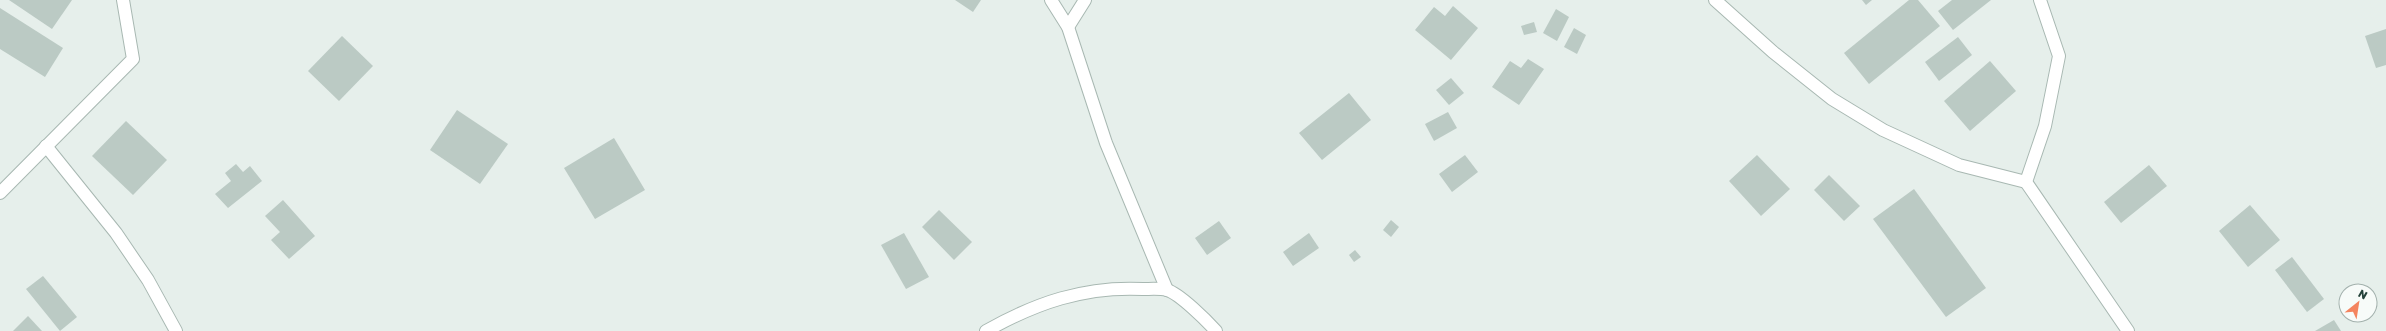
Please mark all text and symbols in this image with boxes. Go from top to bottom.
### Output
north arrow [2338,283,2378,323]
text: N [2356,286,2370,302]

